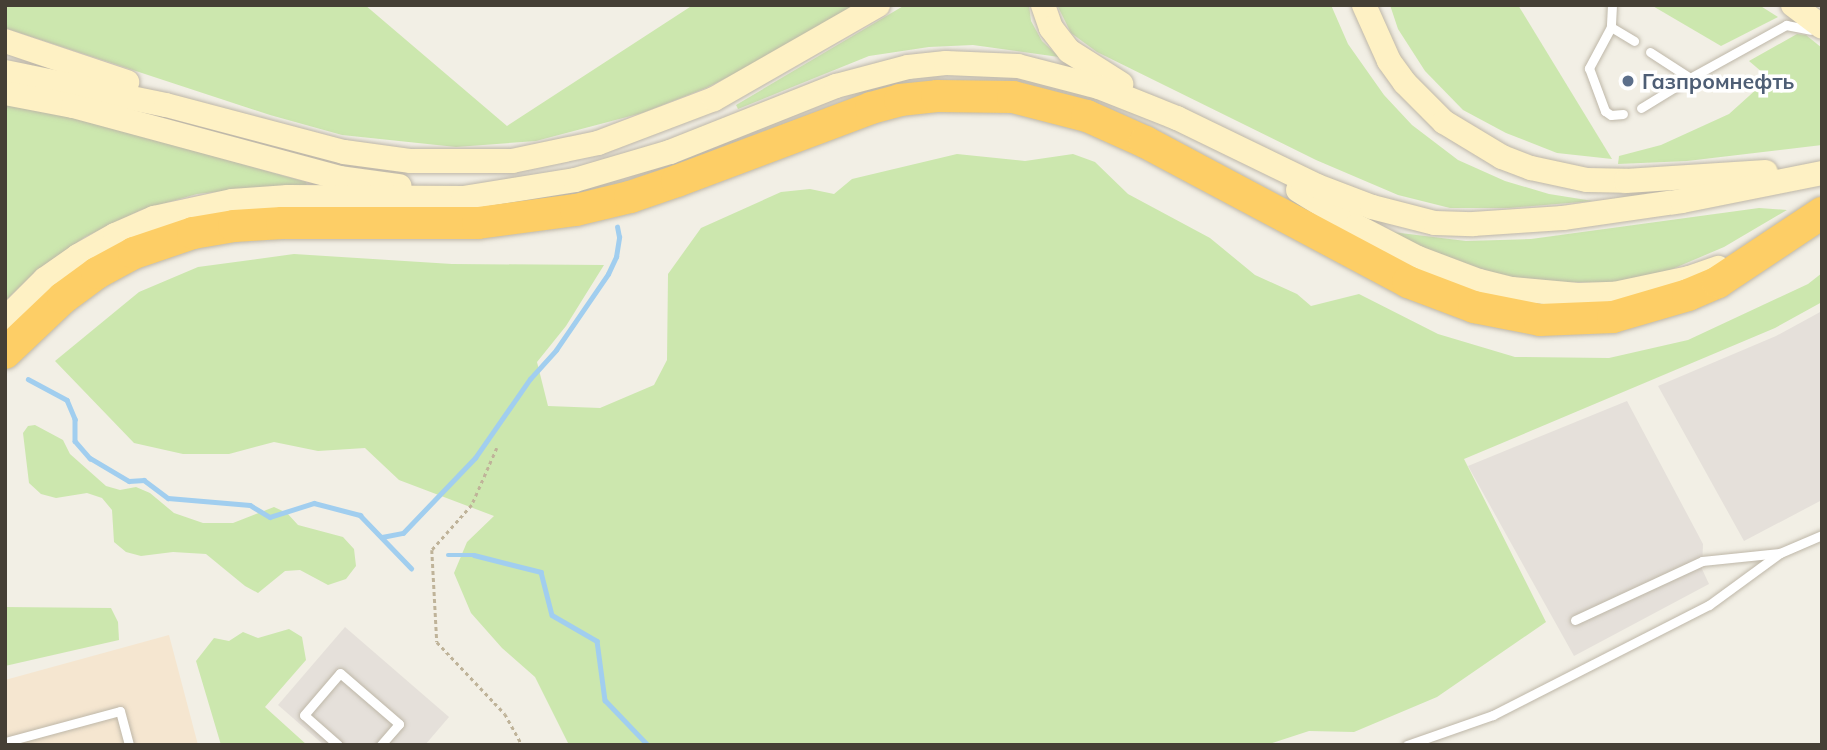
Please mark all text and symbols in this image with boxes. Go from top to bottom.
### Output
place label: Газпромнефть [1642,68,1794,94]
marker: Газпромнефть [1620,73,1636,89]

